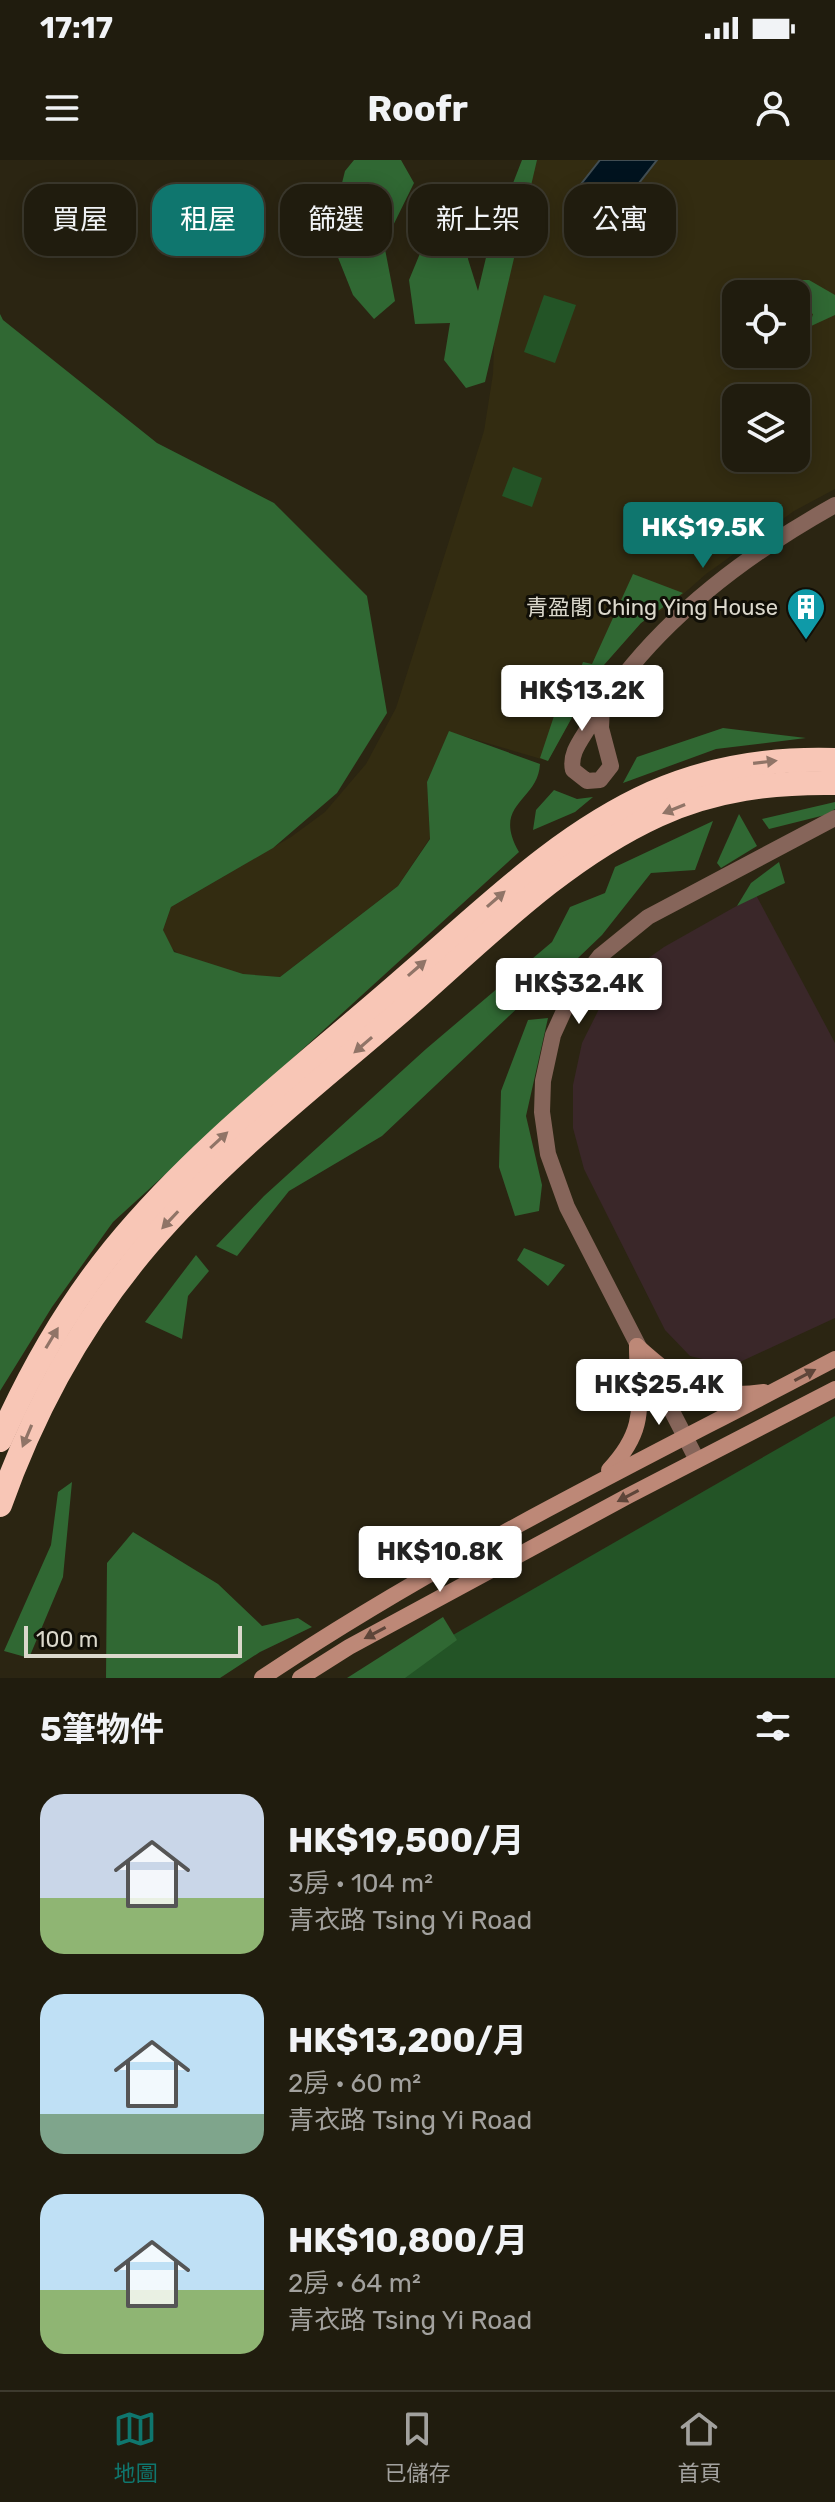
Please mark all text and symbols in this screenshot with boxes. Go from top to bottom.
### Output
text: 17:17 [40,10,113,46]
icon: menu [40,86,84,130]
icon: person [751,86,795,130]
text: Roofr [367,87,468,130]
chip: 買屋 [24,184,136,256]
chip: 租屋 [152,184,264,256]
chip: 篩選 [280,184,392,256]
chip: 新上架 [408,184,548,256]
chip: 公寓 [564,184,676,256]
map controls [722,280,810,472]
button: locate [722,280,810,368]
button: layers [722,384,810,472]
pin: HK$19.5K [620,502,786,570]
text: HK$19.5K [641,512,765,543]
building icon: 青盈閣 Ching Ying House [785,586,827,641]
place label: 青盈閣 Ching Ying House [526,594,778,621]
pin: HK$13.2K [499,665,665,733]
text: HK$13.2K [519,675,645,706]
one-way arrow [752,755,777,768]
one-way arrow [662,803,686,816]
one-way arrow [487,891,506,909]
pin: HK$32.4K [496,958,662,1026]
one-way arrow [406,960,426,977]
text: HK$32.4K [514,968,644,999]
one-way arrow [353,1036,372,1054]
one-way arrow [209,1132,228,1150]
one-way arrow [162,1210,180,1229]
one-way arrow [45,1327,59,1349]
pin: HK$25.4K [576,1359,742,1427]
one-way arrow [793,1368,816,1382]
text: HK$25.4K [594,1369,724,1400]
one-way arrow [21,1424,34,1447]
one-way arrow [617,1490,640,1503]
pin: HK$10.8K [357,1526,523,1594]
text: HK$10.8K [377,1536,503,1567]
scale bar [24,1622,242,1658]
text: 100 m [36,1626,98,1653]
one-way arrow [363,1626,386,1640]
icon: filters [751,1704,795,1748]
text: 5筆物件 [40,1709,164,1750]
text: HK$19,500/月 [288,1820,524,1861]
icon: home [104,1826,200,1922]
text: 3房 · 104 m² [288,1868,433,1899]
text: 青衣路 Tsing Yi Road [288,1905,532,1936]
text: HK$13,200/月 [288,2020,527,2061]
icon: home [104,2026,200,2122]
text: 2房 · 60 m² [288,2068,421,2099]
text: 青衣路 Tsing Yi Road [288,2105,532,2136]
text: HK$10,800/月 [288,2220,528,2261]
icon: home [104,2226,200,2322]
text: 2房 · 64 m² [288,2268,421,2299]
text: 青衣路 Tsing Yi Road [288,2305,532,2336]
tab: 地圖 [113,2407,158,2487]
tab: 已儲存 [384,2407,451,2487]
tab: 首頁 [677,2407,722,2487]

